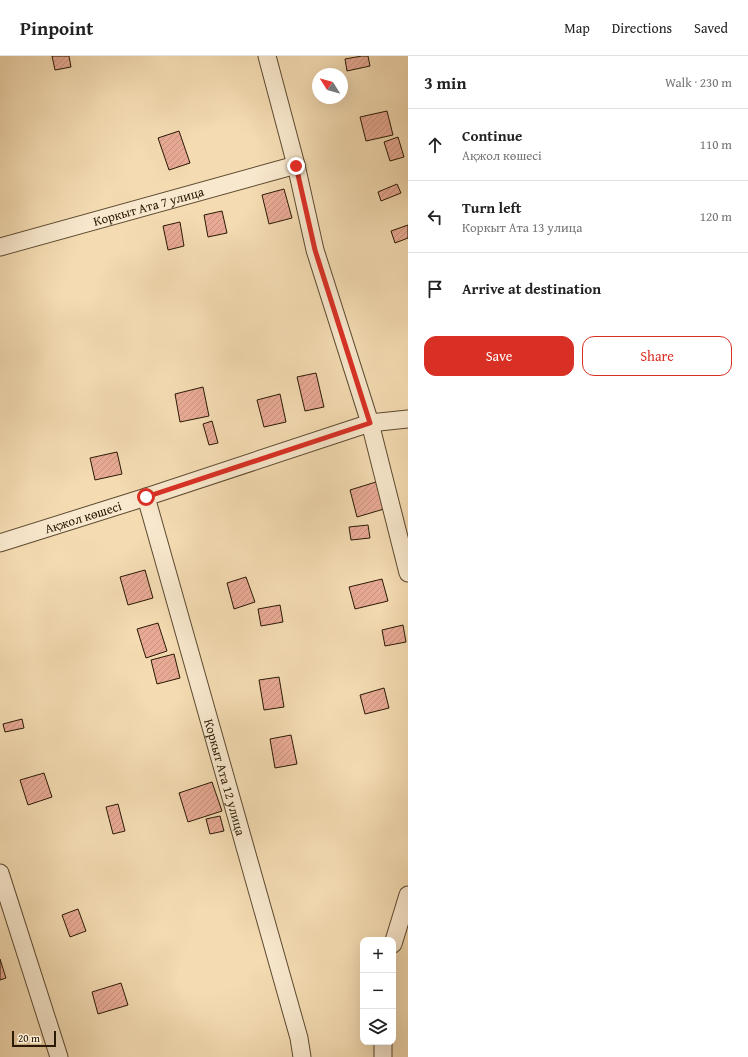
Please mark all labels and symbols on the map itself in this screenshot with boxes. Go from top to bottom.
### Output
north arrow [312,68,348,104]
route end [287,157,305,175]
street label: Коркыт Ата 7 улица [91,182,207,231]
route start [137,488,155,506]
street label: Ақжол көшесі [42,496,124,538]
street label: Коркыт Ата 12 улица [199,717,250,838]
scale bar [12,1029,56,1048]

